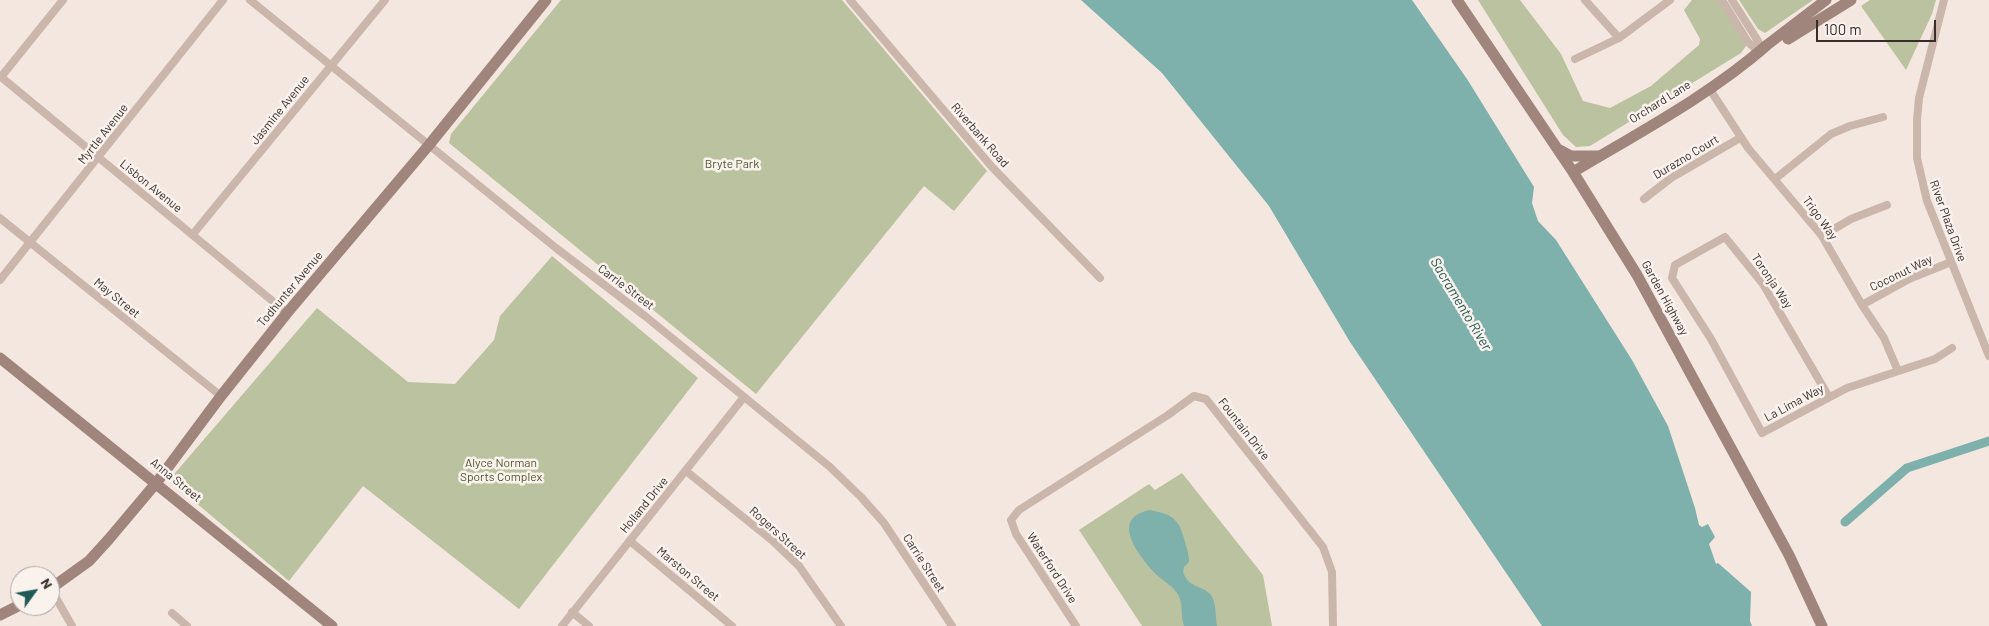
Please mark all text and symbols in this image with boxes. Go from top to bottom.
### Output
scale bar [1819,10,1939,42]
text: 100 m [1824,20,1862,38]
street label: Jasmine Avenue [248,72,312,148]
street label: Orchard Lane [1627,77,1693,127]
street label: Riverbank Road [948,100,1012,170]
street label: Myrtle Avenue [75,101,131,167]
street label: Durazno Court [1651,132,1721,182]
street label: Lisbon Avenue [117,157,185,215]
park label: Bryte Park [705,157,759,171]
street label: River Plaza Drive [1927,178,1969,264]
street label: Trigo Way [1799,193,1841,243]
street label: Todhunter Avenue [254,248,326,330]
street label: Toronja Way [1748,251,1796,311]
street label: Coconut Way [1867,252,1935,294]
water label: Sacramento River [1427,255,1495,353]
street label: Garden Highway [1639,258,1691,338]
street label: Carrie Street [595,261,657,313]
street label: May Street [91,275,143,321]
street label: La Lima Way [1762,381,1826,425]
street label: Fountain Drive [1215,395,1273,463]
street label: Anna Street [148,455,204,505]
park label: Alyce Norman Sports Complex [460,456,542,484]
street label: Holland Drive [617,474,671,536]
street label: Rogers Street [746,504,810,562]
street label: Waterford Drive [1024,530,1080,606]
street label: Carrie Street [900,531,948,595]
street label: Marston Street [654,544,722,604]
north arrow [10,566,60,616]
text: N [38,575,57,592]

